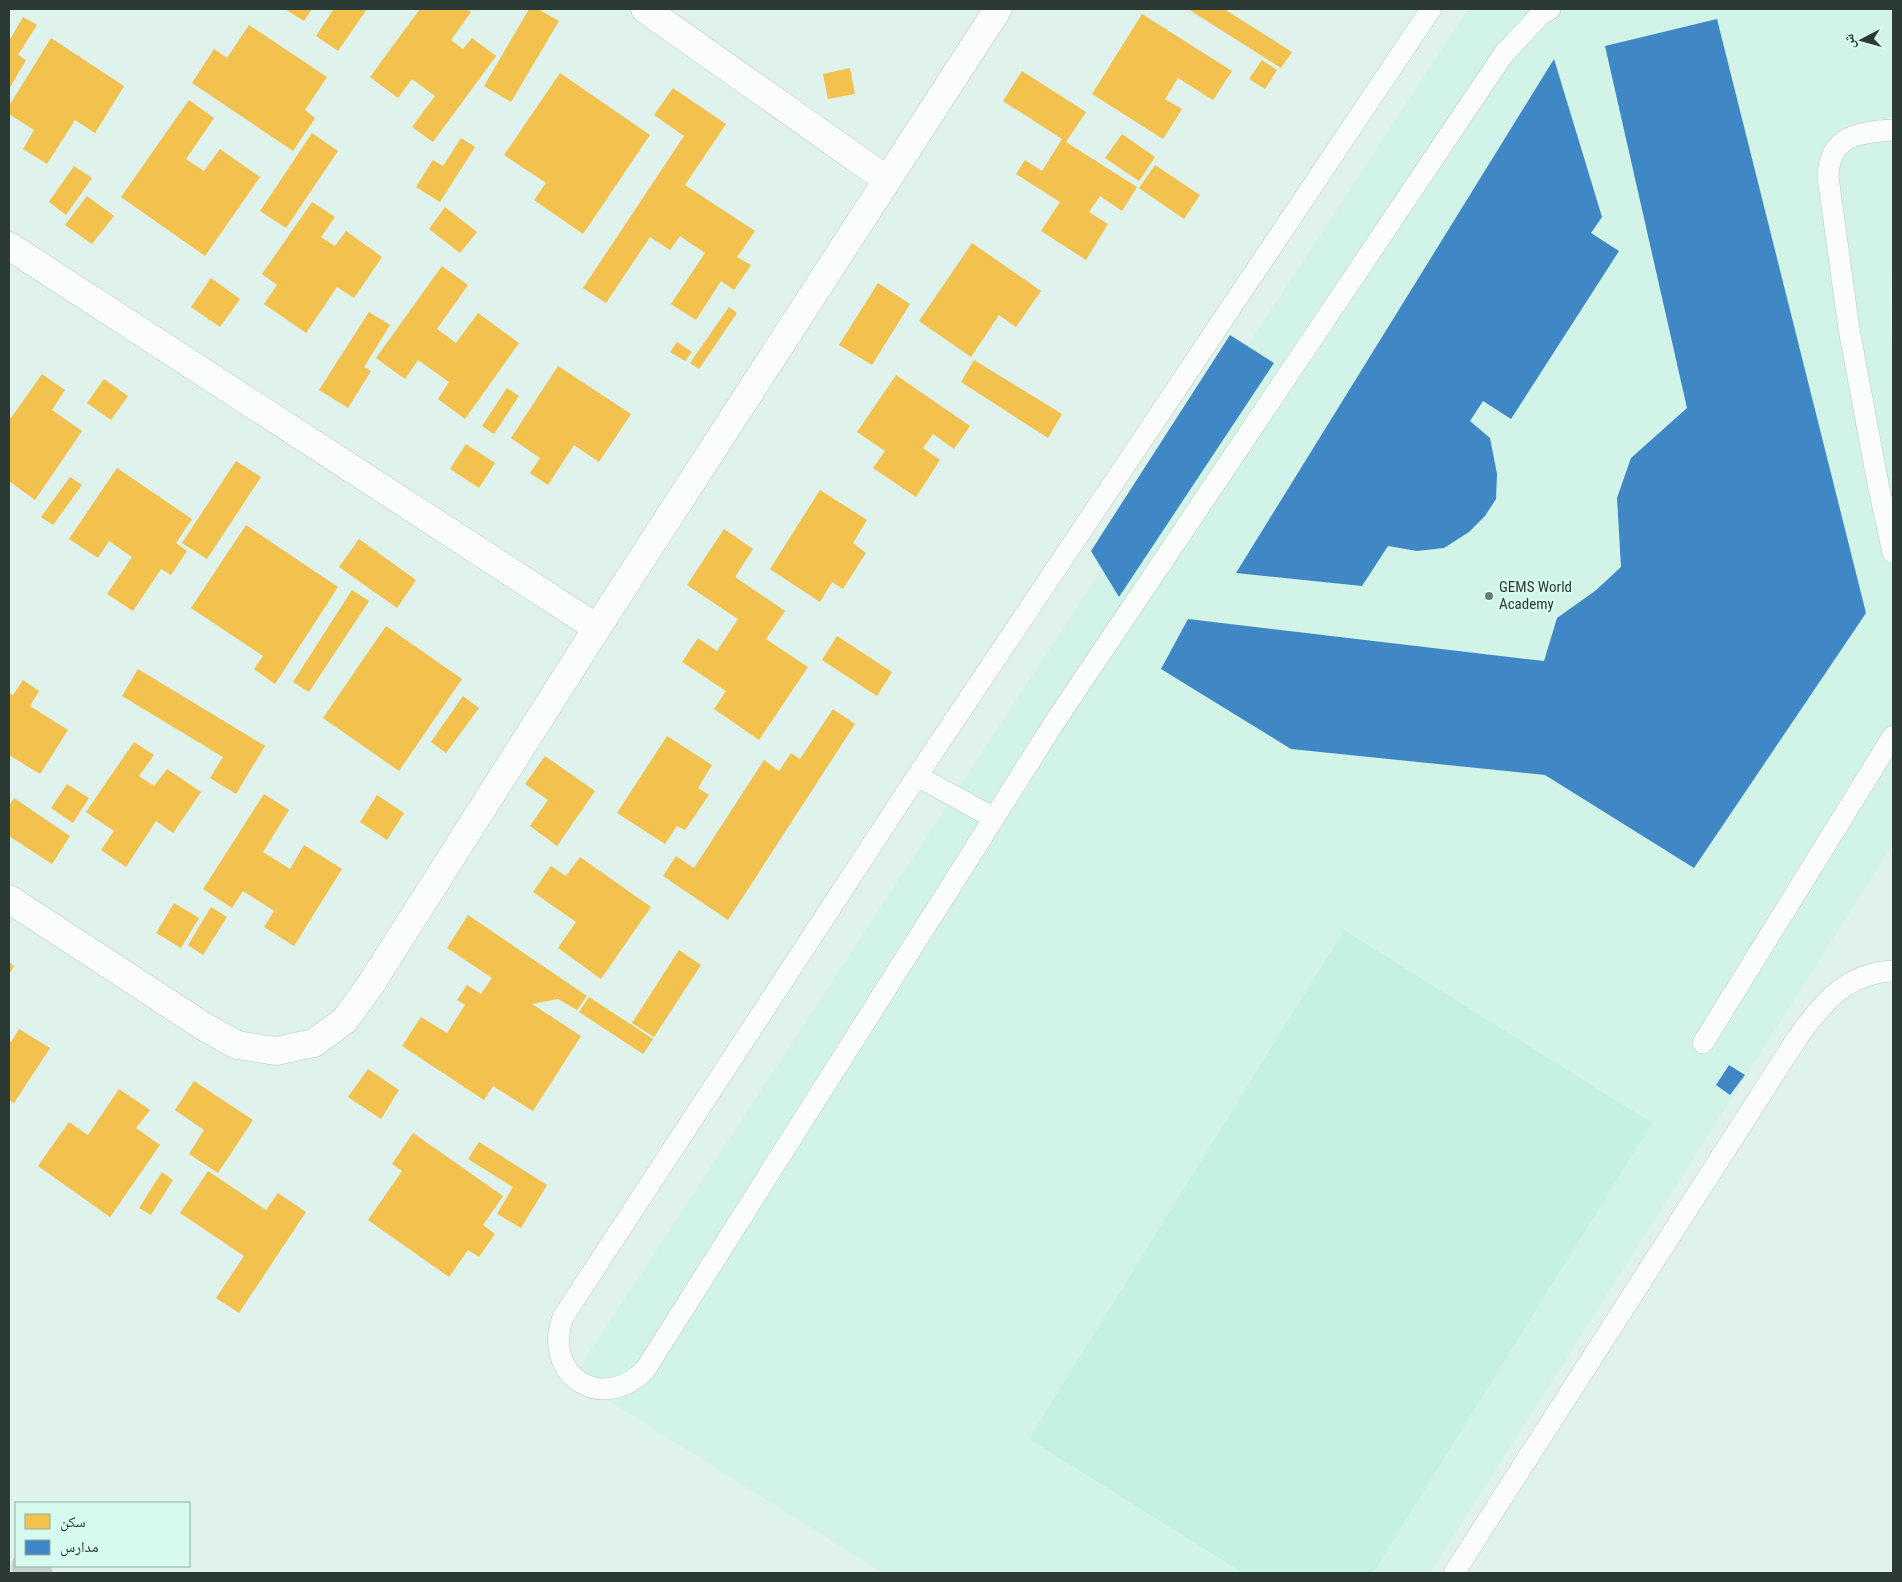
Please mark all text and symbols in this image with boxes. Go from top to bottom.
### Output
north arrow [1837,15,1887,65]
text: ش [1840,33,1859,50]
place label: GEMS World Academy [1499,578,1572,613]
marker: GEMS World Academy [1483,590,1495,602]
legend [15,1502,190,1567]
text: سكن [60,1513,86,1532]
text: مدارس [60,1538,99,1557]

